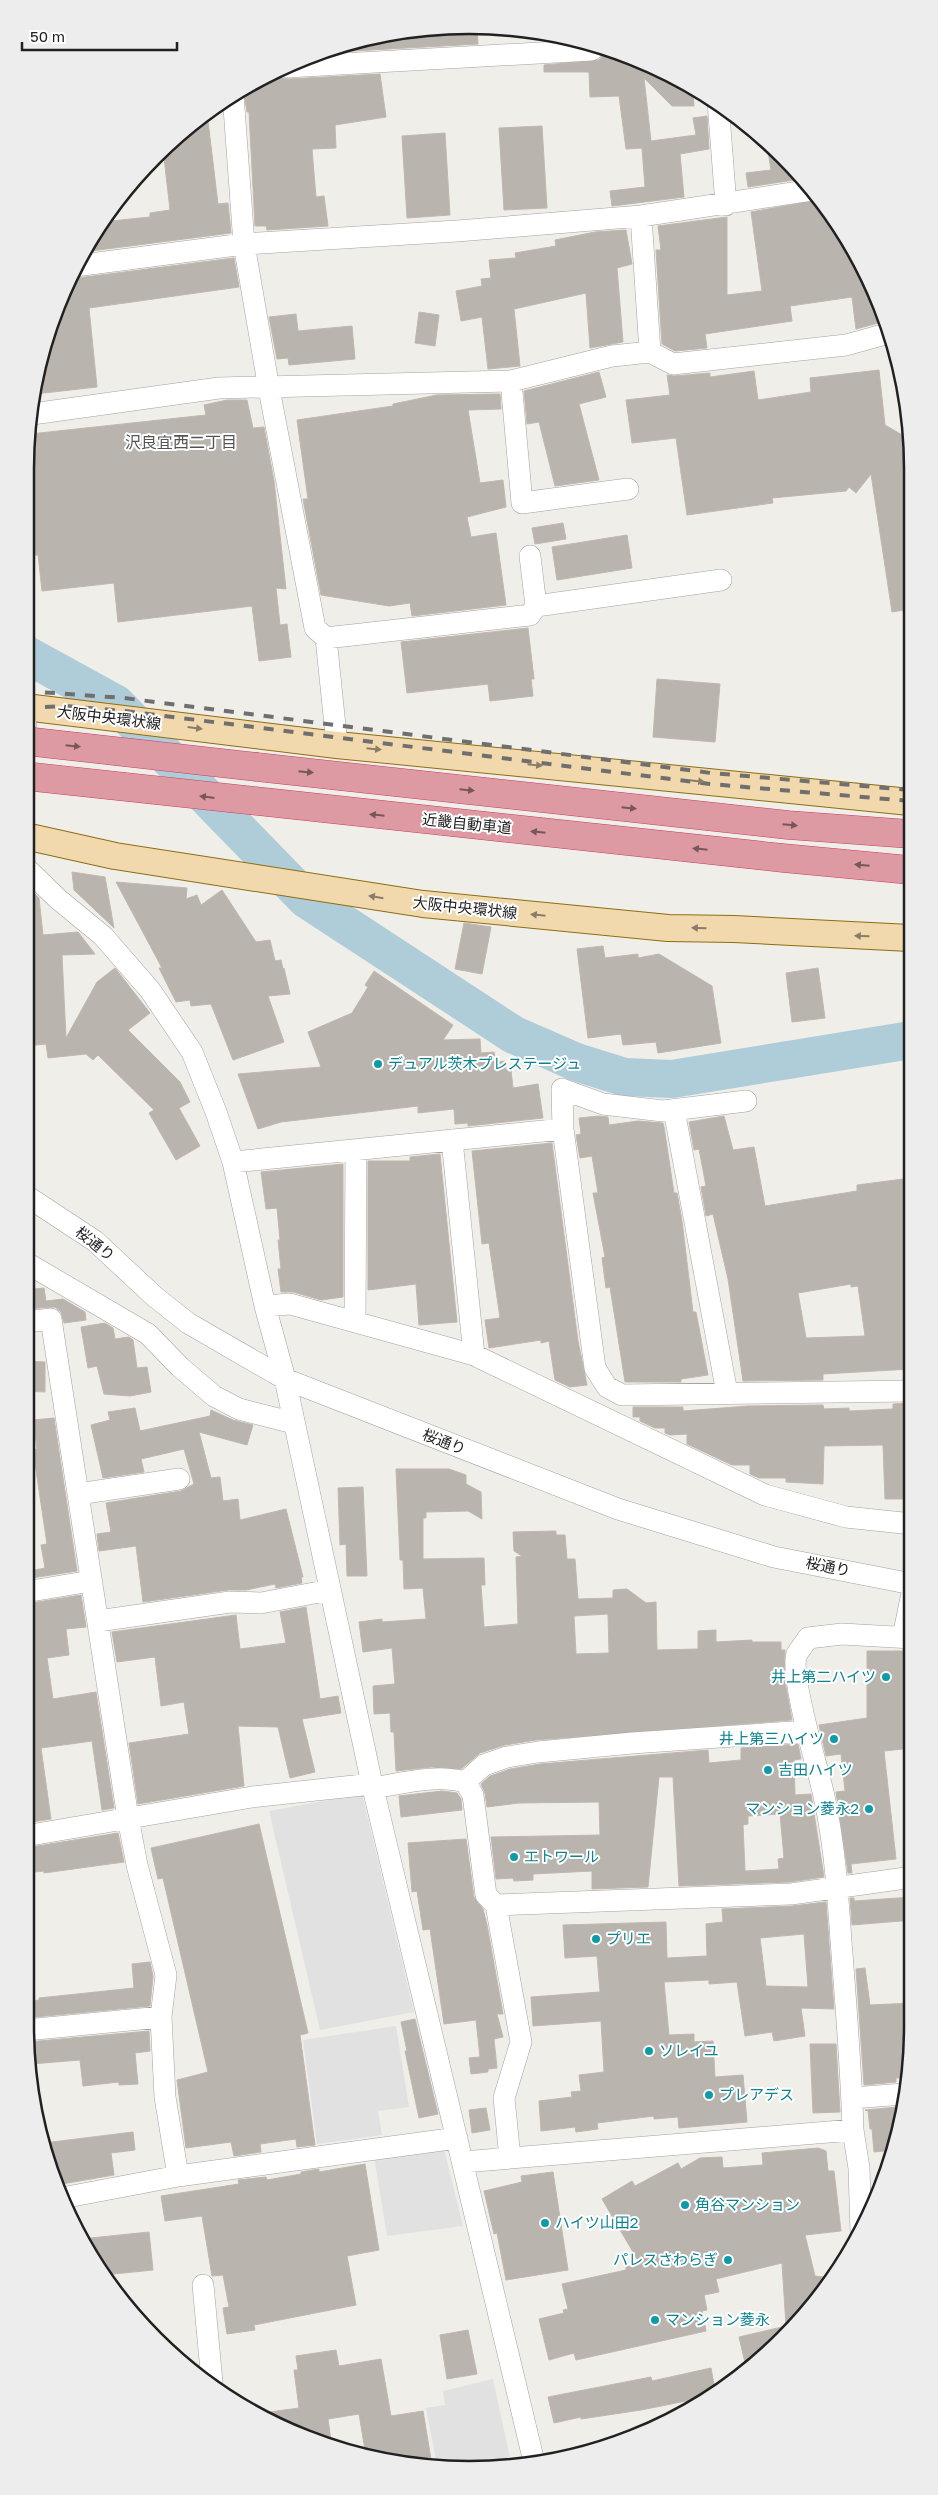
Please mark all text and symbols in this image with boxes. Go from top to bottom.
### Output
scale bar [22,20,178,52]
text: 50 m [30,27,65,45]
district label: 沢良宜西二丁目 [125,432,237,452]
street label: 大阪中央環状線 [56,702,162,732]
one-way arrow [187,724,203,732]
one-way arrow [66,742,82,750]
one-way arrow [366,745,382,753]
one-way arrow [528,761,544,769]
one-way arrow [298,768,314,776]
one-way arrow [689,777,705,785]
one-way arrow [460,786,476,794]
one-way arrow [198,793,214,801]
one-way arrow [621,804,637,812]
street label: 近畿自動車道 [421,809,513,837]
one-way arrow [369,811,385,819]
one-way arrow [783,821,799,829]
one-way arrow [530,828,546,836]
one-way arrow [692,845,708,853]
one-way arrow [853,861,869,869]
one-way arrow [368,892,384,900]
street label: 大阪中央環状線 [412,893,518,921]
one-way arrow [529,911,545,919]
one-way arrow [691,924,707,932]
one-way arrow [853,932,869,940]
place label: デュアル茨木プレステージュ [388,1054,581,1072]
marker: デュアル茨木プレステージュ [372,1058,384,1070]
street label: 桜通り [72,1222,119,1264]
street label: 桜通り [420,1425,469,1458]
street label: 桜通り [804,1553,852,1579]
place label: 井上第二ハイツ [771,1667,876,1685]
marker: 井上第二ハイツ [880,1671,892,1683]
place label: 井上第三ハイツ [719,1729,824,1747]
marker: 井上第三ハイツ [828,1733,840,1745]
place label: 吉田ハイツ [778,1760,853,1778]
marker: 吉田ハイツ [762,1764,774,1776]
place label: マンション菱永2 [745,1799,859,1817]
marker: マンション菱永2 [863,1803,875,1815]
place label: エトワール [524,1847,599,1865]
marker: エトワール [508,1851,520,1863]
place label: プリエ [606,1929,651,1947]
marker: プリエ [590,1933,602,1945]
place label: ソレイユ [659,2041,719,2059]
marker: ソレイユ [643,2045,655,2057]
place label: プレアデス [719,2085,794,2103]
marker: プレアデス [703,2089,715,2101]
place label: 角谷マンション [695,2195,800,2213]
marker: 角谷マンション [679,2199,691,2211]
place label: ハイツ山田2 [555,2213,638,2231]
marker: ハイツ山田2 [539,2217,551,2229]
place label: パレスさわらぎ [613,2250,718,2268]
marker: パレスさわらぎ [722,2254,734,2266]
place label: マンション菱永 [665,2310,770,2328]
marker: マンション菱永 [649,2314,661,2326]

